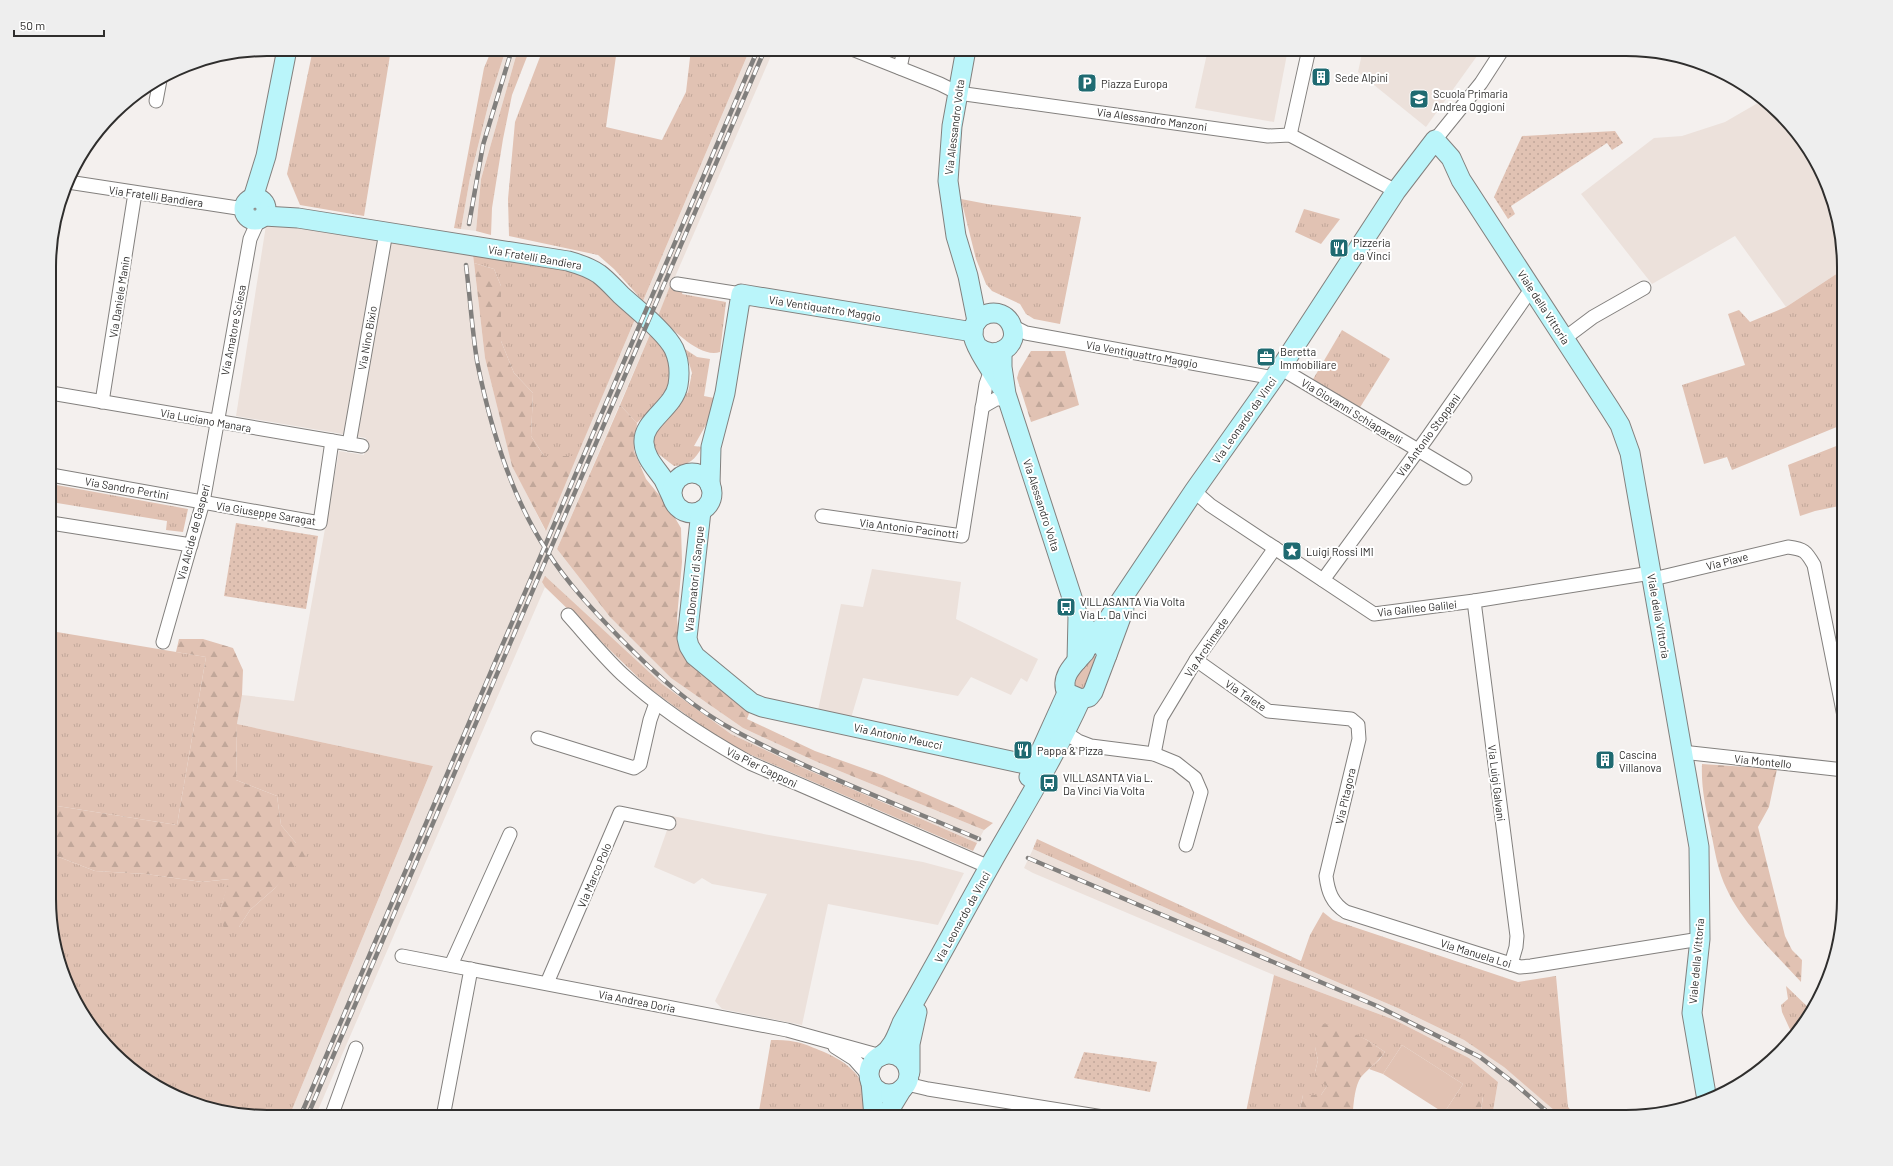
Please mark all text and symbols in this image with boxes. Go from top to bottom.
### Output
scale bar [14,12,104,38]
text: 50 m [20,18,45,32]
building icon: Sede Alpini [1310,66,1332,88]
place label: Sede Alpini [1335,71,1388,84]
parking icon: Piazza Europa [1076,72,1098,94]
place label: Piazza Europa [1101,77,1168,90]
street label: Via Alessandro Volta [942,78,966,176]
place label: Scuola Primaria Andrea Oggioni [1433,87,1508,113]
school or university icon: Scuola Primaria Andrea Oggioni [1408,88,1430,110]
street label: Via Alessandro Manzoni [1096,105,1208,133]
street label: Via Fratelli Bandiera [108,183,204,209]
place label: Pizzeria da Vinci [1353,236,1391,262]
restaurant icon: Pizzeria da Vinci [1328,237,1350,259]
street label: Via Fratelli Bandiera [487,242,583,272]
street label: Via Daniele Manin [106,255,132,339]
street label: Viale della Vittoria [1515,267,1573,347]
street label: Via Amatore Sciesa [218,284,248,376]
street label: Via Ventiquattro Maggio [768,293,882,323]
street label: Via Nino Bixio [355,305,379,371]
street label: Via Ventiquattro Maggio [1085,338,1199,370]
place label: Beretta Immobiliare [1280,345,1337,371]
office icon: Beretta Immobiliare [1255,346,1277,368]
street label: Via Leonardo da Vinci [1209,374,1279,466]
street label: Via Giovanni Schiaparelli [1299,376,1405,447]
street label: Via Antonio Stoppani [1394,391,1463,479]
street label: Via Luciano Manara [160,406,252,434]
street label: Via Alessandro Volta [1021,457,1063,553]
street label: Via Sandro Pertini [84,474,170,502]
street label: Via Alcide de Gasperi [174,482,212,582]
street label: Via Giuseppe Saragat [215,499,317,527]
street label: Via Antonio Pacinotti [859,515,959,541]
street label: Via Donatori di Sangue [682,525,706,633]
place icon: Luigi Rossi IMI [1281,540,1303,562]
place label: Luigi Rossi IMI [1306,545,1374,558]
street label: Via Piave [1705,549,1750,572]
street label: Viale della Vittoria [1645,573,1673,659]
place label: VILLASANTA Via Volta Via L. Da Vinci [1080,595,1185,621]
bus stop icon: VILLASANTA Via Volta Via L. Da Vinci [1055,596,1077,618]
street label: Via Galileo Galilei [1376,597,1458,619]
street label: Via Archimede [1181,615,1231,679]
street label: Via Talete [1223,677,1269,714]
street label: Via Antonio Meucci [852,720,944,752]
restaurant icon: Pappa & Pizza [1012,739,1034,761]
street label: Via Pier Capponi [724,744,800,790]
place label: Pappa & Pizza [1037,744,1103,757]
street label: Via Luigi Galvani [1486,744,1508,822]
place label: Cascina Villanova [1619,748,1661,774]
building icon: Cascina Villanova [1594,749,1616,771]
street label: Via Montello [1734,752,1792,770]
street label: Via Pitagora [1332,767,1358,825]
place label: VILLASANTA Via L. Da Vinci Via Volta [1063,771,1153,797]
bus stop icon: VILLASANTA Via L. Da Vinci Via Volta [1038,772,1060,794]
street label: Via Marco Polo [574,841,614,909]
street label: Via Leonardo da Vinci [931,869,993,965]
street label: Viale della Vittoria [1686,918,1706,1004]
street label: Via Manuela Loi [1439,936,1513,970]
street label: Via Andrea Doria [597,987,677,1015]

